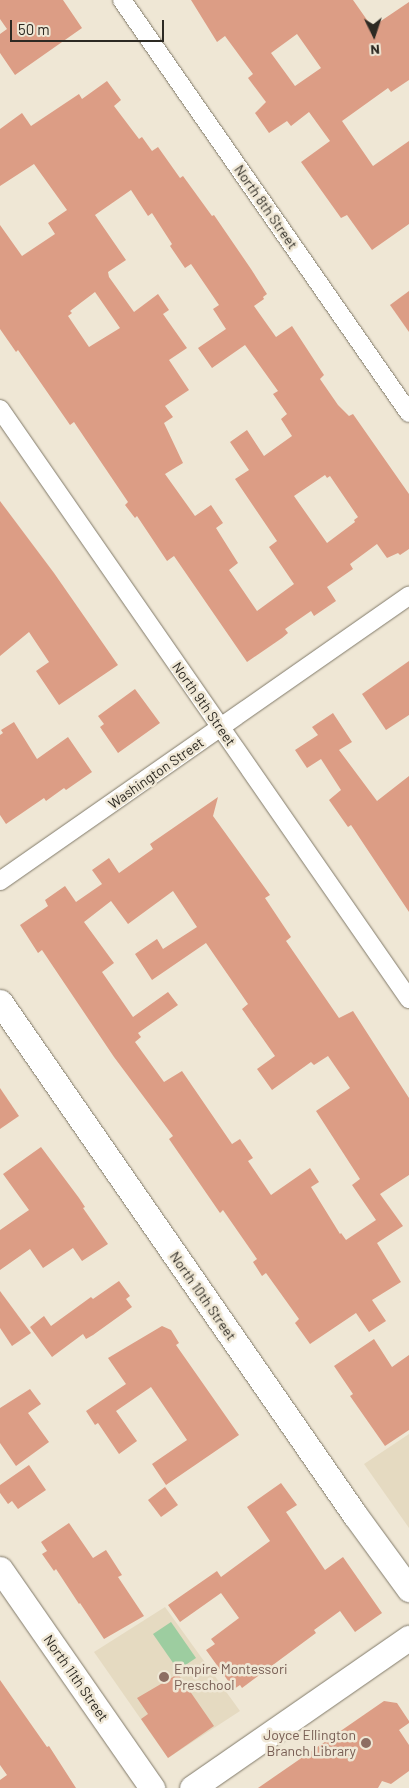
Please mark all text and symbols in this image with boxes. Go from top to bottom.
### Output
scale bar [12,10,166,42]
north arrow [349,10,399,60]
text: 50 m [18,20,50,38]
text: N [370,42,380,59]
street label: North 8th Street [231,162,301,252]
street label: North 9th Street [169,659,239,749]
street label: Washington Street [105,734,207,812]
street label: North 10th Street [166,1248,240,1344]
street label: North 11th Street [40,1632,112,1724]
place label: Empire Montessori Preschool [174,1661,288,1694]
marker: Empire Montessori Preschool [158,1671,170,1683]
place label: Joyce Ellington Branch Library [263,1727,356,1760]
marker: Joyce Ellington Branch Library [360,1737,372,1749]

